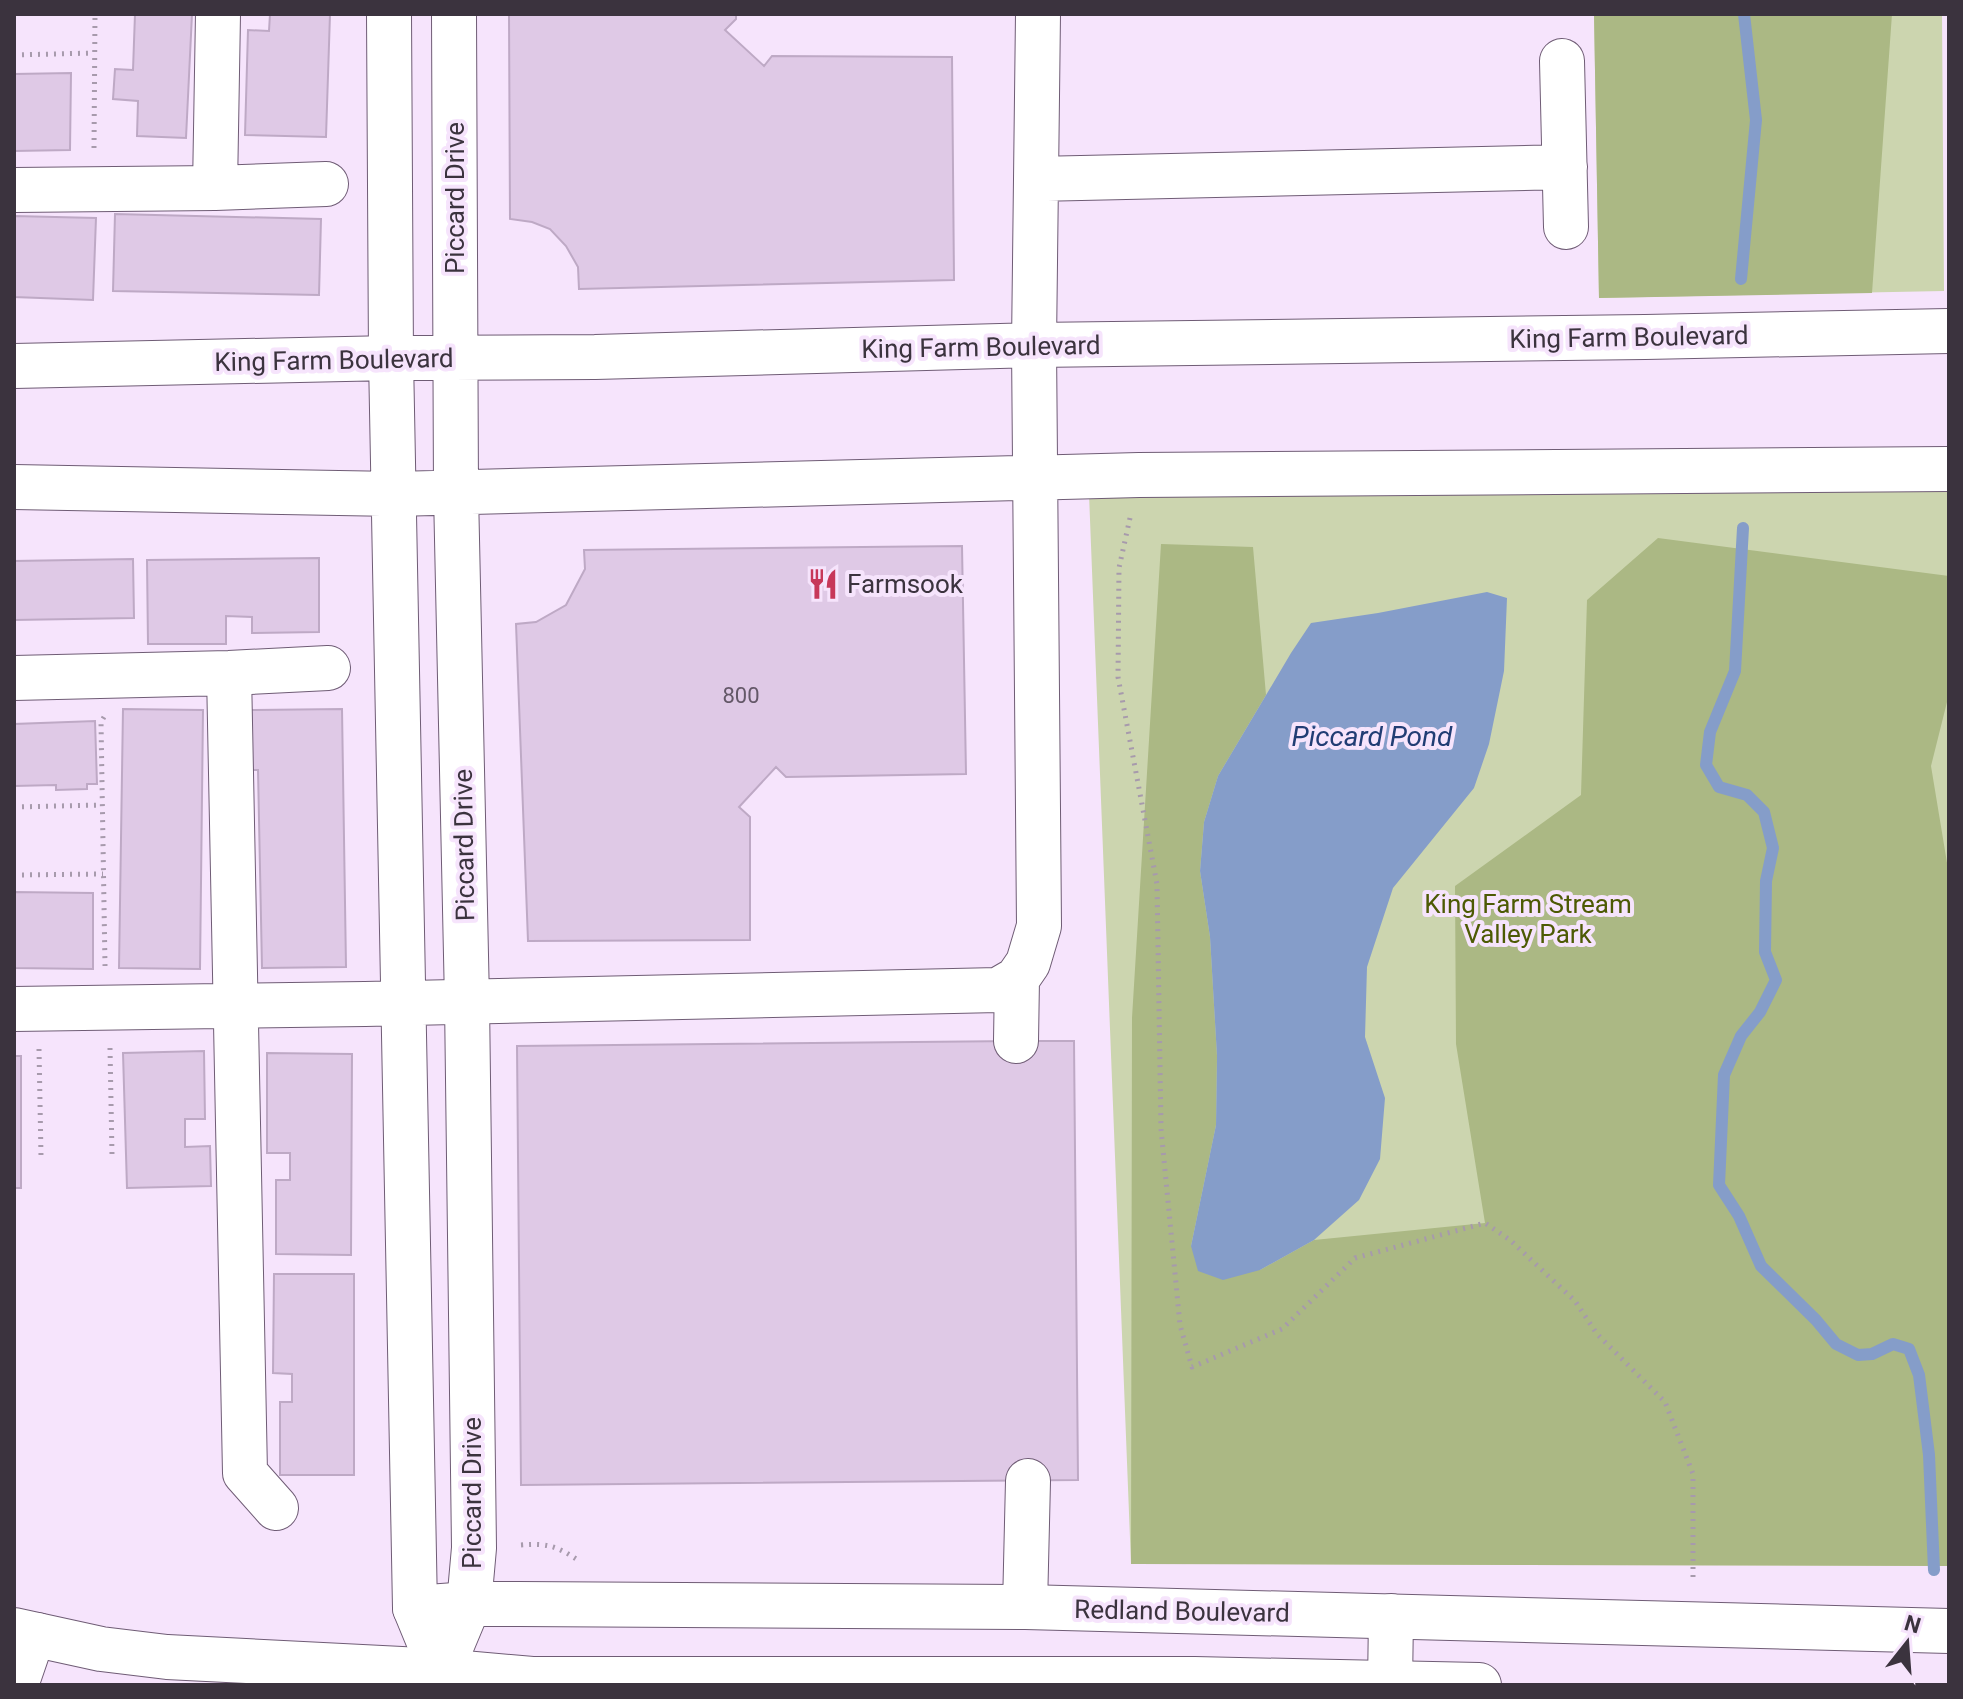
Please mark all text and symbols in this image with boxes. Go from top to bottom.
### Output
street label: Piccard Drive [440,122,470,274]
street label: King Farm Boulevard [1509,320,1749,354]
street label: King Farm Boulevard [861,330,1101,364]
street label: King Farm Boulevard [214,343,454,377]
restaurant icon: Farmsook [806,567,840,601]
place label: Farmsook [847,569,964,599]
house number: 800 [722,683,760,708]
water label: Piccard Pond [1292,720,1453,753]
street label: Piccard Drive [448,769,480,921]
park label: King Farm Stream Valley Park [1424,889,1632,949]
street label: Piccard Drive [457,1417,487,1569]
street label: Redland Boulevard [1074,1594,1290,1628]
north arrow [1867,1603,1947,1683]
text: N [1902,1610,1924,1639]

